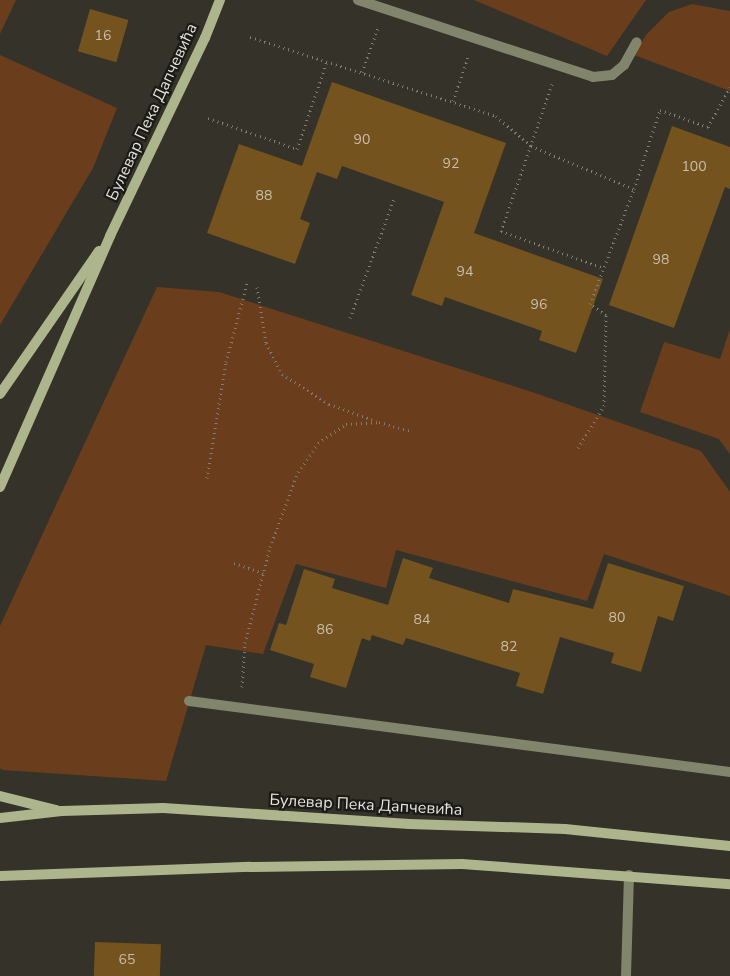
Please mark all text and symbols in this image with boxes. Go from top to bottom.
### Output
street label: Булевар Пека Дапчевића [102,20,202,204]
house number: 16 [95,28,111,44]
house number: 90 [354,132,370,148]
house number: 92 [443,156,459,172]
house number: 100 [681,159,707,175]
house number: 88 [256,188,272,204]
house number: 98 [653,252,669,268]
house number: 94 [457,264,473,280]
house number: 96 [531,297,547,313]
house number: 80 [609,610,625,626]
house number: 84 [414,612,430,628]
house number: 86 [317,622,333,638]
house number: 82 [501,639,517,655]
street label: Булевар Пека Дапчевића [269,790,463,820]
house number: 65 [119,952,135,968]

